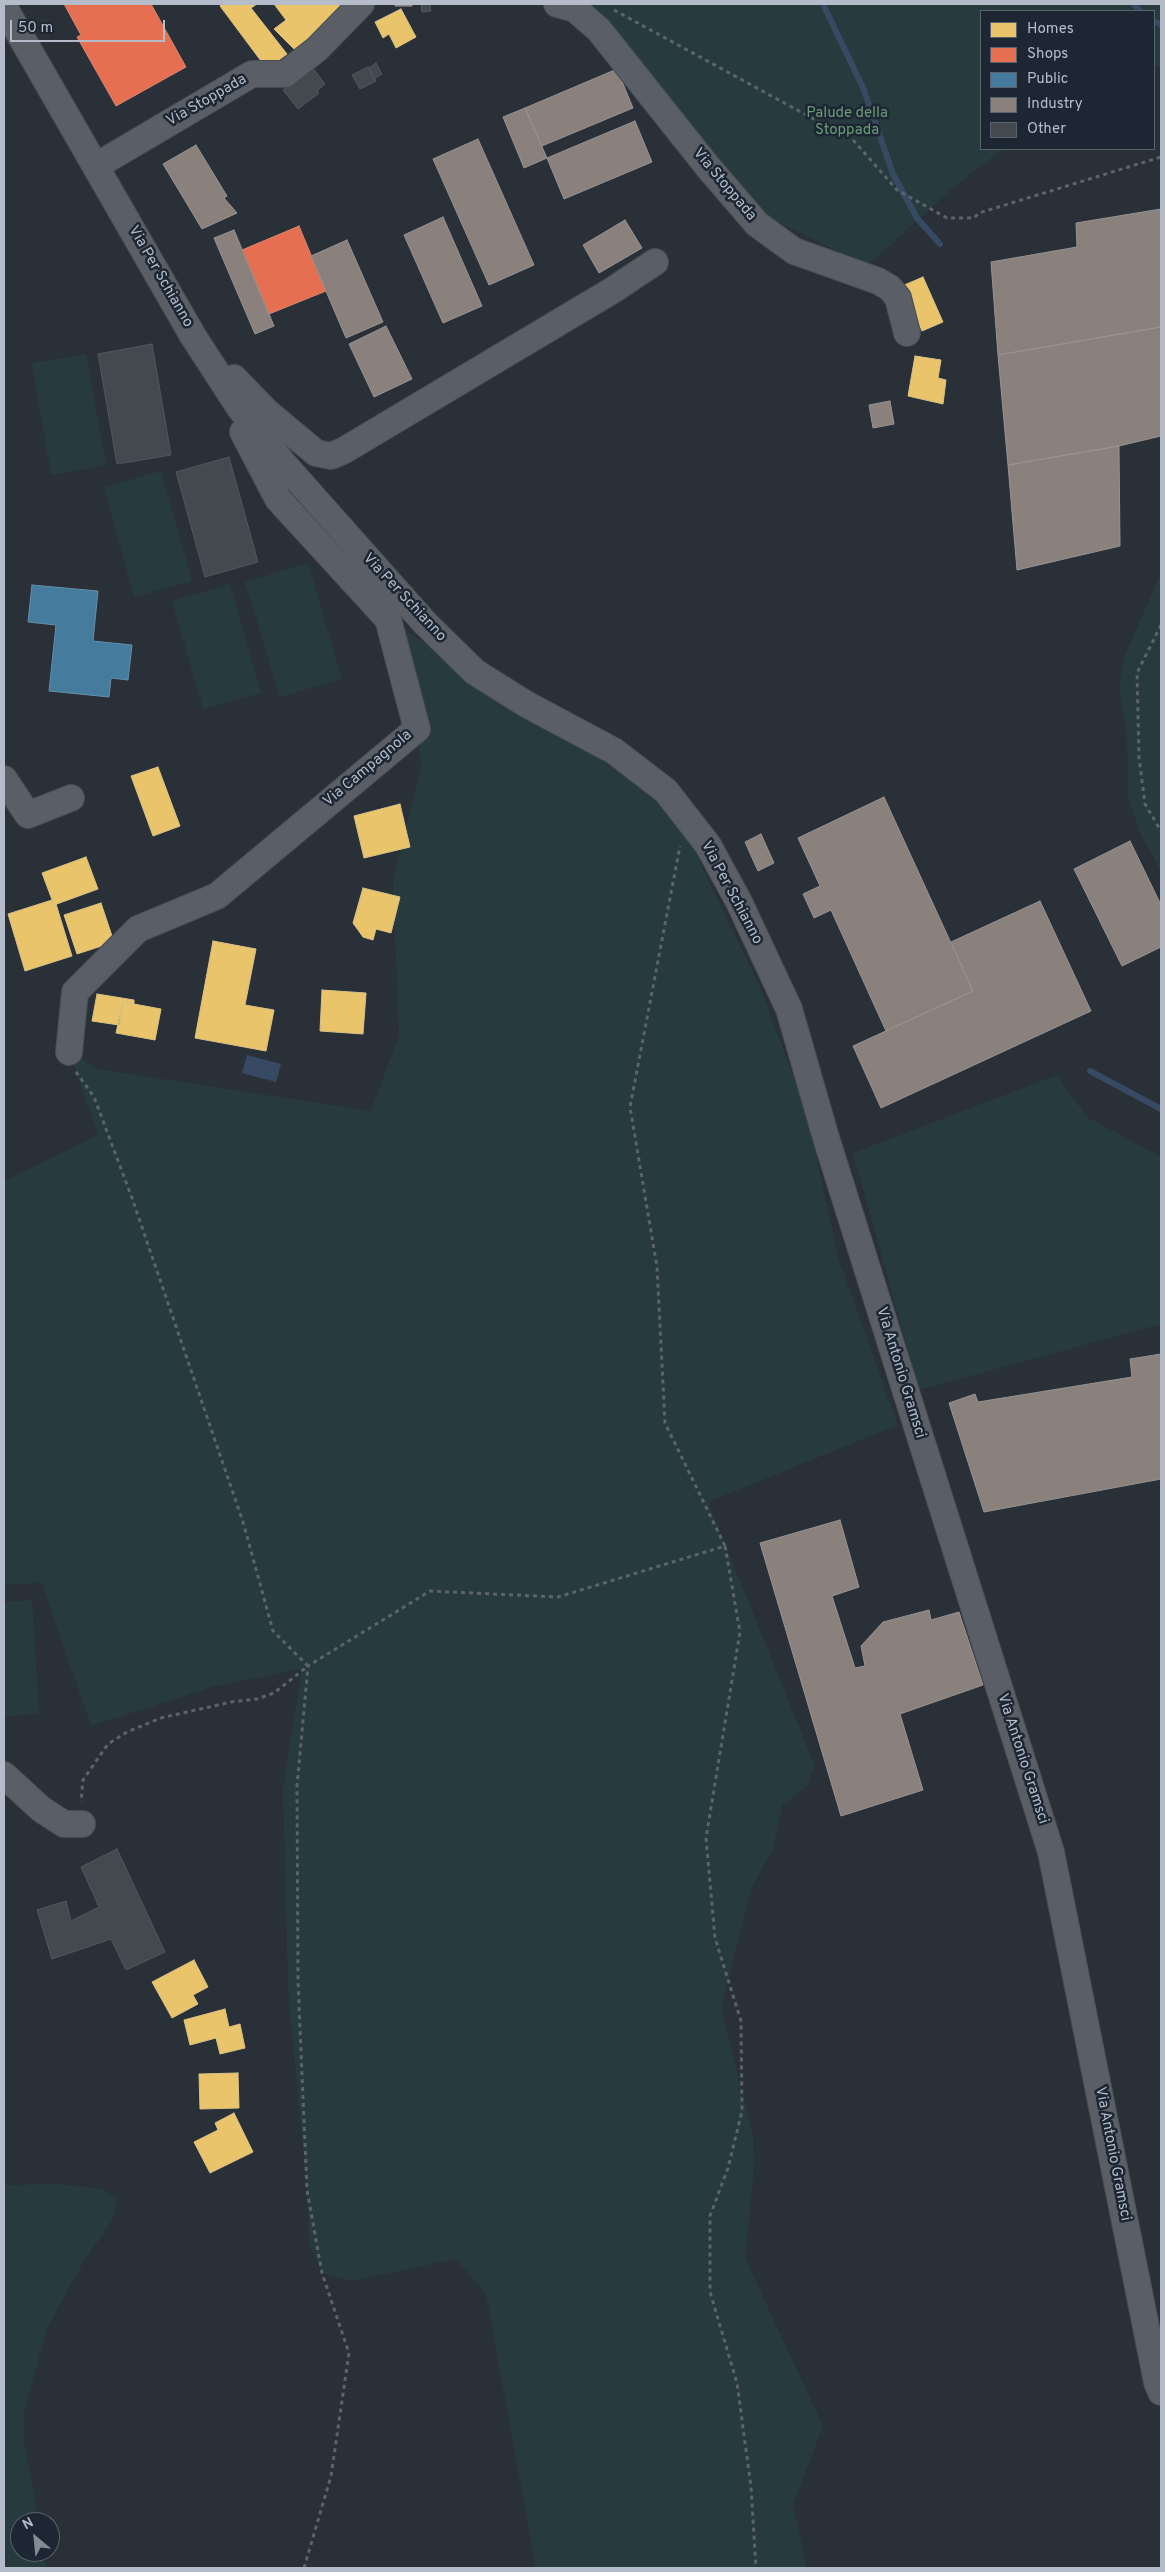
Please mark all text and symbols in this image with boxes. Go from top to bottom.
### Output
scale bar [12,10,168,42]
legend [980,10,1155,150]
text: 50 m [18,19,53,38]
text: Homes [1027,20,1074,39]
text: Shops [1027,45,1068,64]
text: Public [1027,70,1068,89]
street label: Via Stoppada [164,71,250,131]
text: Industry [1027,95,1083,114]
park label: Palude della Stoppada [806,105,888,140]
text: Other [1027,120,1066,139]
street label: Via Stoppada [688,145,760,225]
street label: Via Per Schianno [124,223,196,331]
street label: Via Per Schianno [358,550,450,646]
street label: Via Campagnola [320,727,416,811]
street label: Via Per Schianno [696,838,766,948]
street label: Via Antonio Gramsci [871,1305,929,1441]
street label: Via Antonio Gramsci [992,1691,1052,1827]
street label: Via Antonio Gramsci [1090,2085,1134,2223]
north arrow [10,2512,60,2562]
text: N [20,2514,37,2534]

